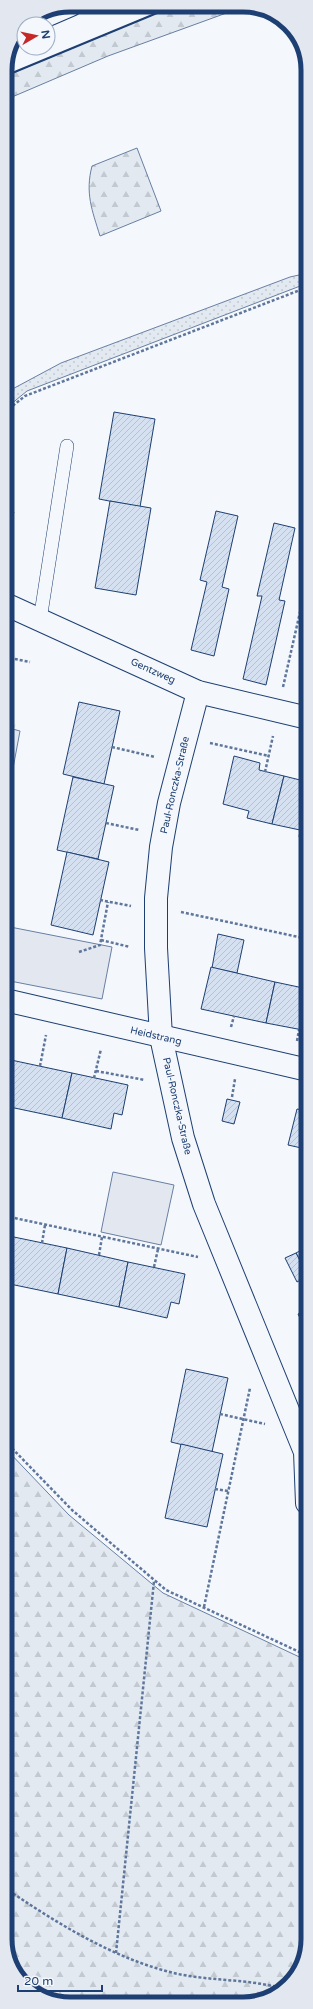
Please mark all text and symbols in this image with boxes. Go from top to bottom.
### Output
north arrow [16,16,56,56]
text: N [38,29,52,40]
street label: Gentzweg [129,656,177,686]
street label: Paul-Ronczka-Straße [158,735,192,835]
street label: Heidstrang [129,1024,183,1048]
street label: Paul-Ronczka-Straße [160,1056,194,1156]
scale bar [18,1967,102,1993]
text: 20 m [24,1974,53,1988]

